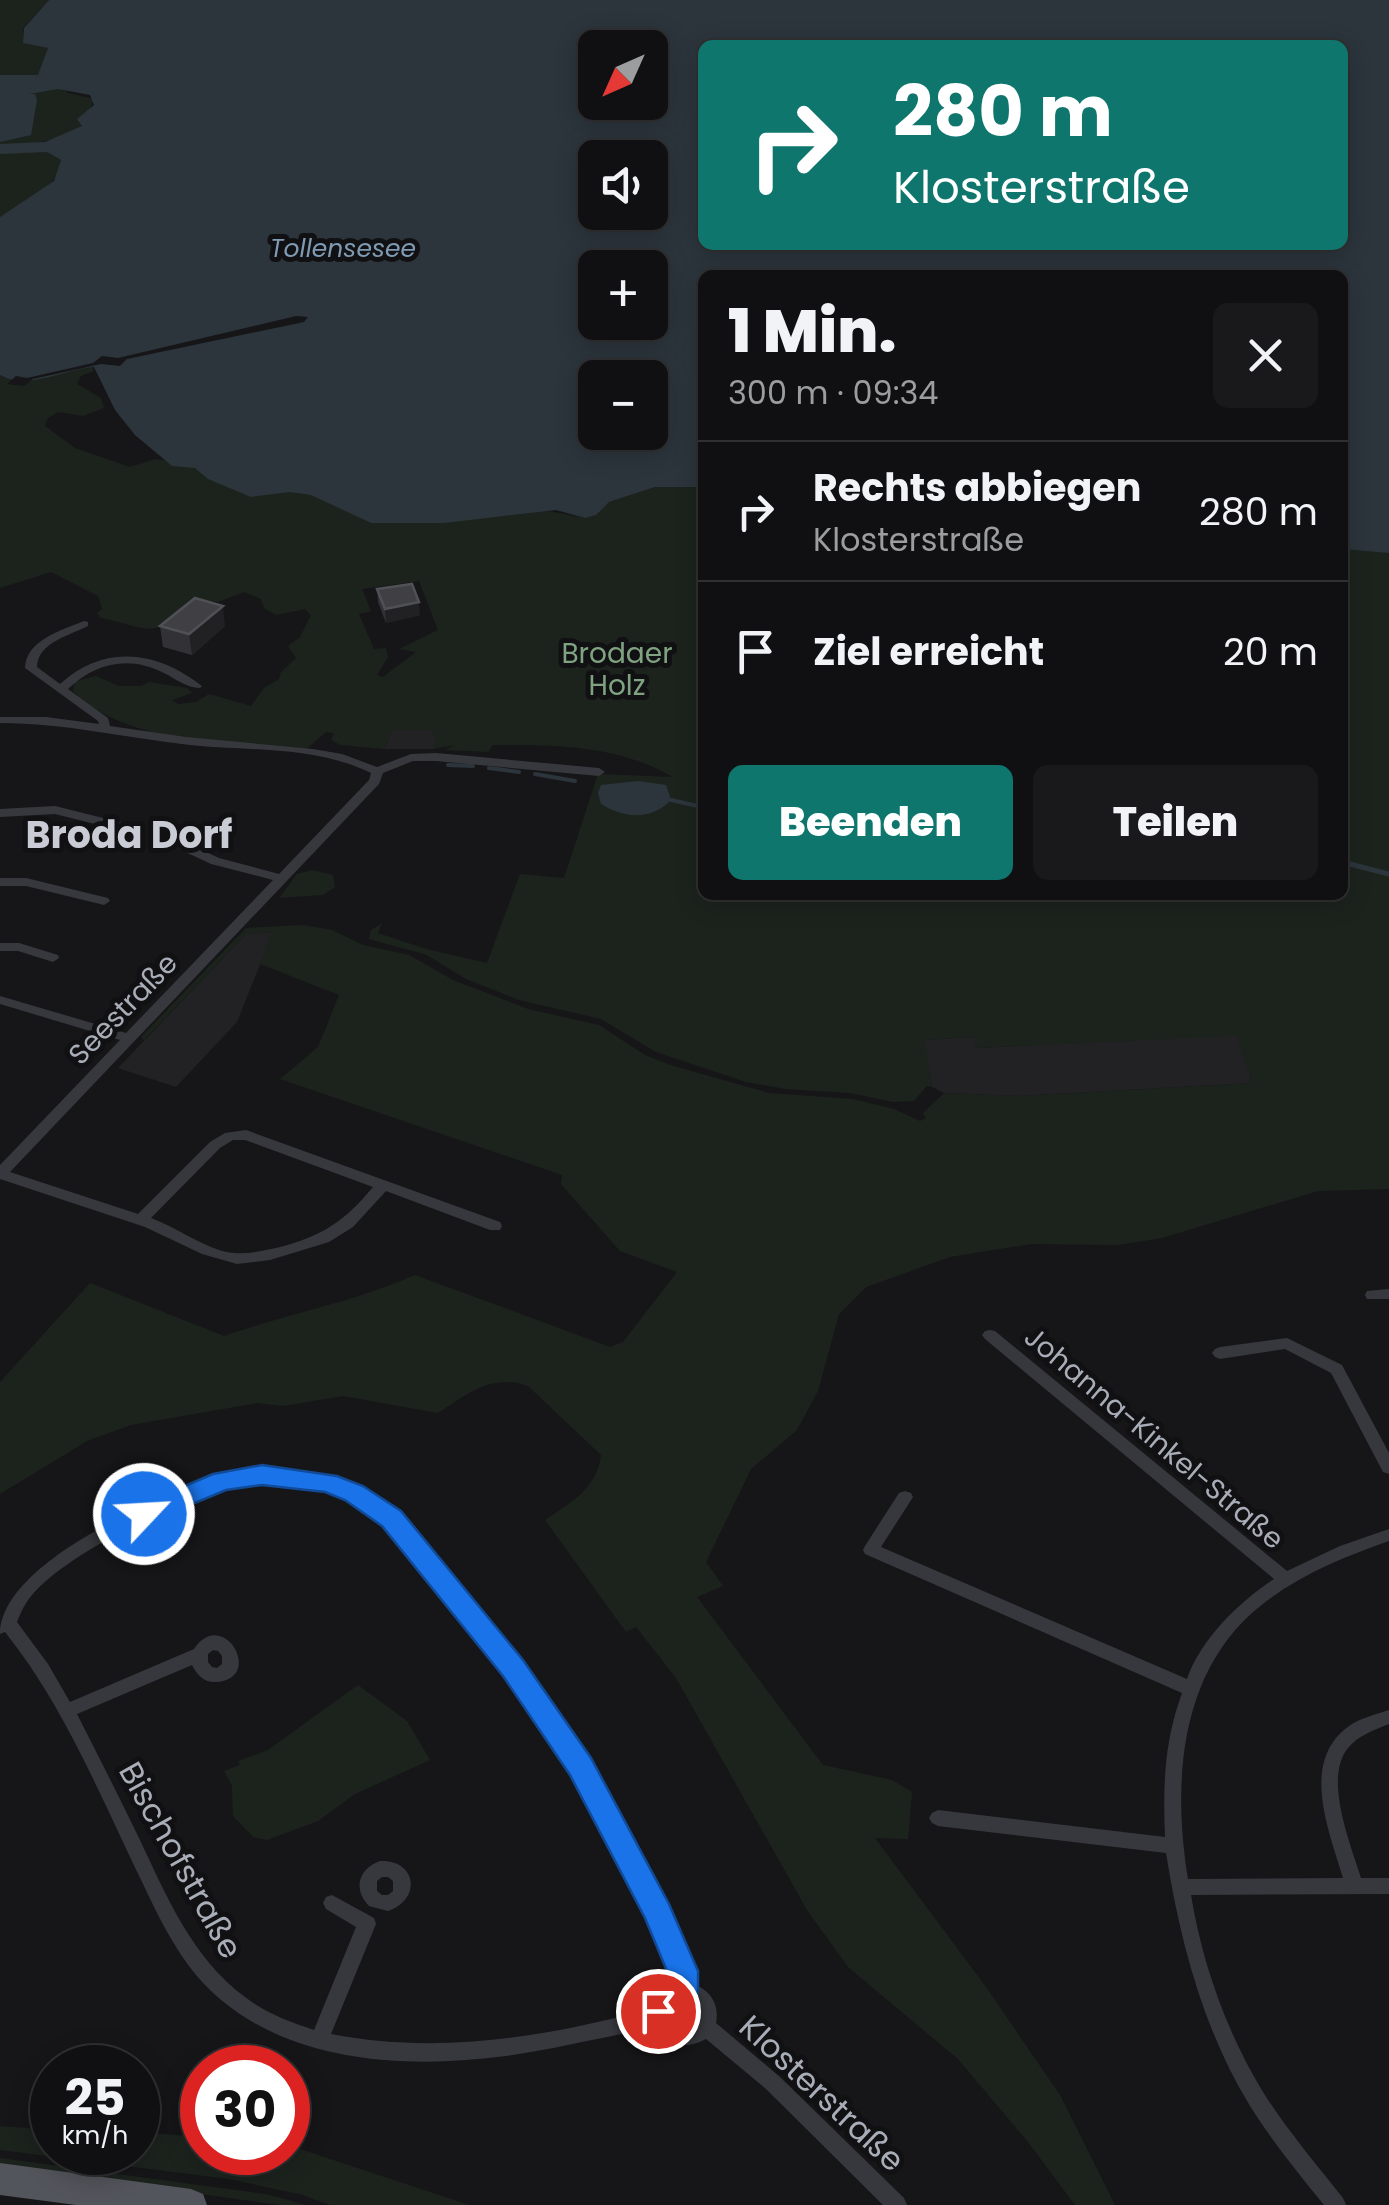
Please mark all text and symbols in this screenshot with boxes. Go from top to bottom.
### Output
north arrow [578,30,668,120]
map controls [578,30,668,450]
text: 280 m [893,62,1113,161]
icon: right [728,80,858,210]
button: sound [578,140,668,230]
text: Klosterstraße [893,156,1190,219]
water label: Tollensesee [270,231,416,266]
button: + [578,250,668,340]
text: 1 Min. [728,289,896,373]
button: close [1213,303,1318,408]
button: − [578,360,668,450]
text: 300 m · 09:34 [728,370,938,415]
text: Rechts abbiegen [813,461,1141,514]
icon: right [728,484,783,539]
text: 280 m [1199,485,1318,538]
text: Klosterstraße [813,517,1024,562]
icon: arrive [728,624,783,679]
text: Ziel erreicht [813,625,1044,678]
text: 20 m [1223,625,1318,678]
park label: Brodaer Holz [561,634,673,705]
button: Beenden [728,765,1013,880]
button: Teilen [1033,765,1318,880]
district label: Broda Dorf [26,808,232,861]
street label: Seestraße [60,944,186,1074]
street label: Johanna-Kinkel-Straße [1016,1318,1292,1558]
position arrow [92,1462,196,1566]
street label: Bischofstraße [108,1753,254,1967]
pin [616,1969,701,2054]
icon: arrive [631,1984,686,2039]
street label: Klosterstraße [729,2005,915,2181]
speed limit sign: 30 [180,2045,310,2175]
text: 25 [64,2062,126,2133]
text: km/h [62,2118,128,2153]

